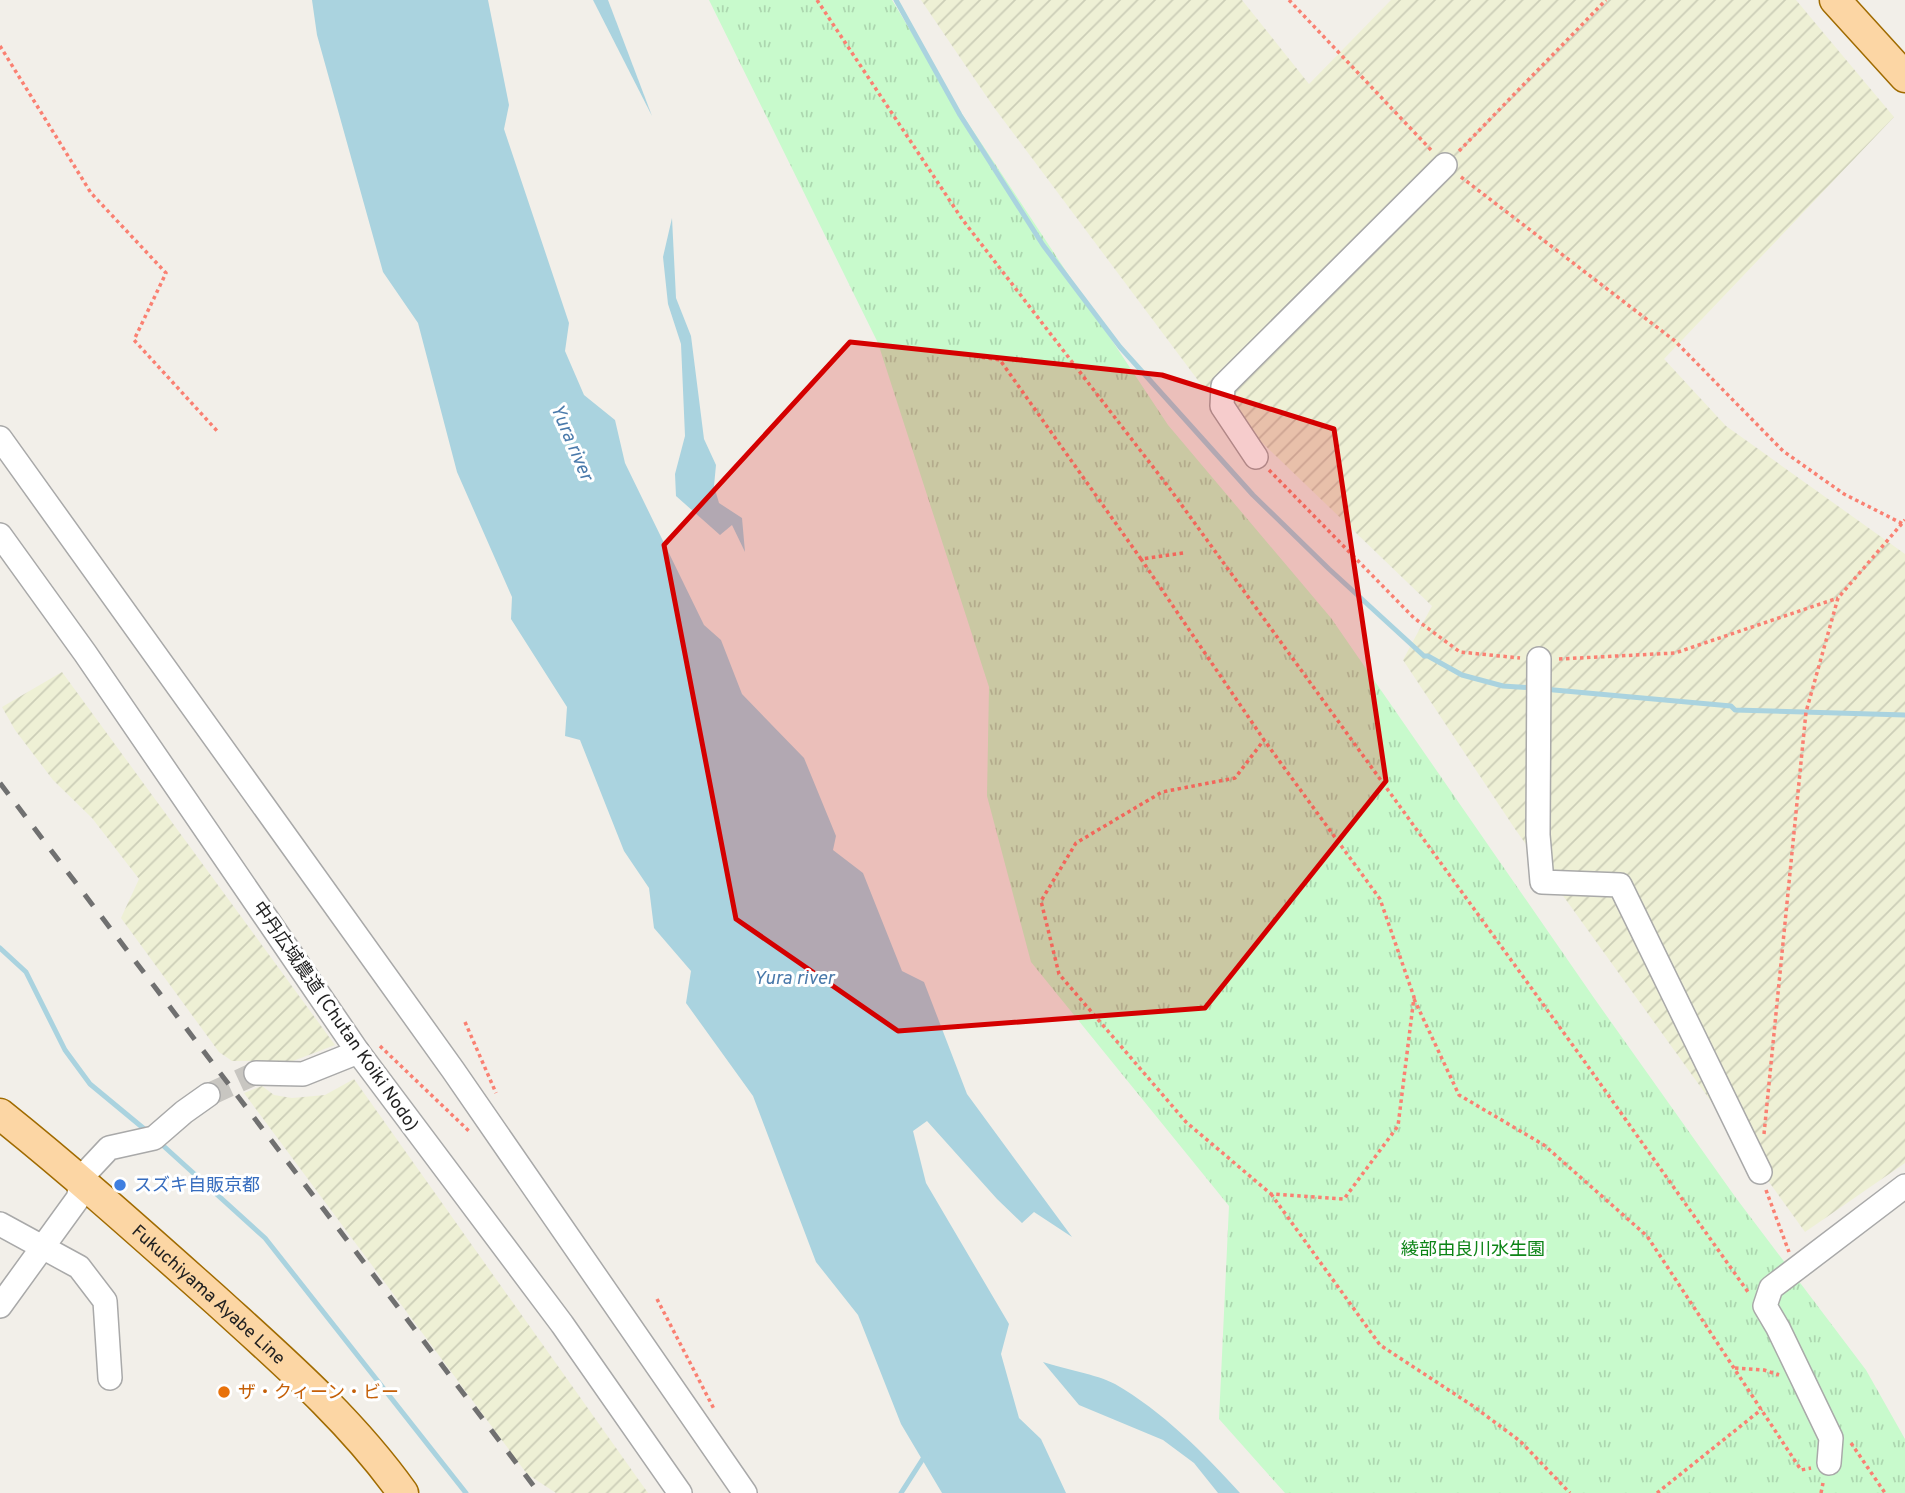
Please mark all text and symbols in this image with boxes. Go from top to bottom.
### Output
water label: Yura river [544,401,599,486]
street label: 中丹広域農道 (Chutan Koiki Nodo) [247,898,423,1136]
water label: Yura river [754,967,836,991]
place label: スズキ自販京都 [134,1175,260,1198]
marker: スズキ自販京都 [112,1177,128,1193]
street label: Fukuchiyama Ayabe Line [126,1221,290,1371]
park label: 綾部由良川水生園 [1401,1239,1545,1262]
place label: ザ・クィーン・ビー [238,1382,399,1405]
marker: ザ・クィーン・ビー [216,1384,232,1400]

